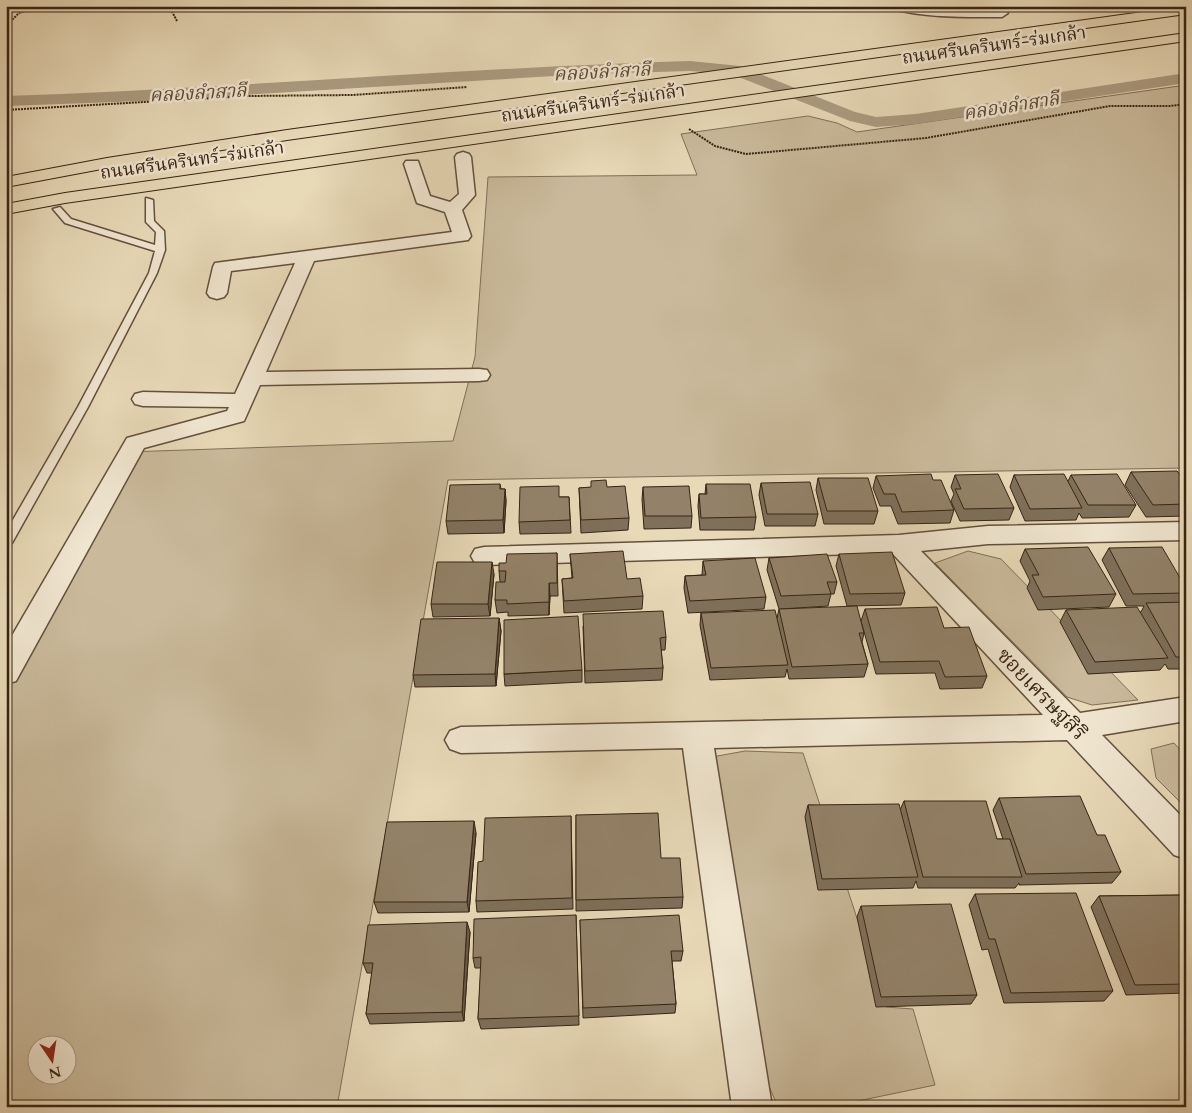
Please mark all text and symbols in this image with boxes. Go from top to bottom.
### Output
street label: ถนนศรีนครินทร์-ร่มเกล้า [900,20,1088,71]
water label: คลองลำสาลี [553,56,654,88]
water label: คลองลำสาลี [149,77,250,109]
street label: ถนนศรีนครินทร์-ร่มเกล้า [499,78,687,129]
water label: คลองลำสาลี [961,85,1064,126]
street label: ถนนศรีนครินทร์-ร่มเกล้า [98,135,286,186]
street label: ซอยเศรษฐสิริ [990,642,1093,747]
north arrow [28,1036,78,1086]
text: N [47,1062,63,1083]

